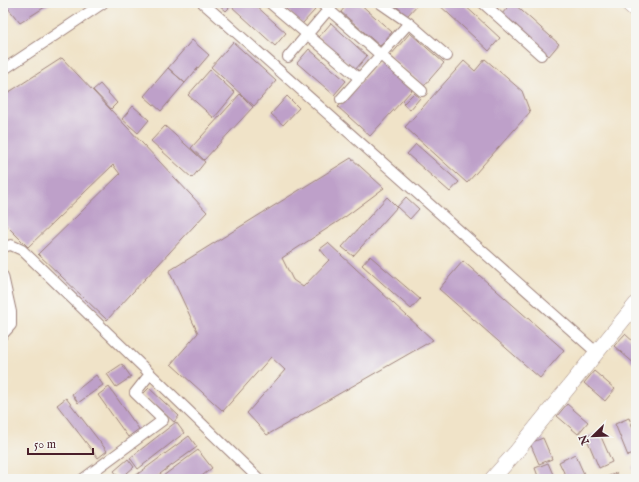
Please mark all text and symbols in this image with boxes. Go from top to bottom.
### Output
north arrow [573,416,613,456]
scale bar [28,430,93,456]
text: N [576,432,593,448]
text: 50 m [34,437,56,452]

